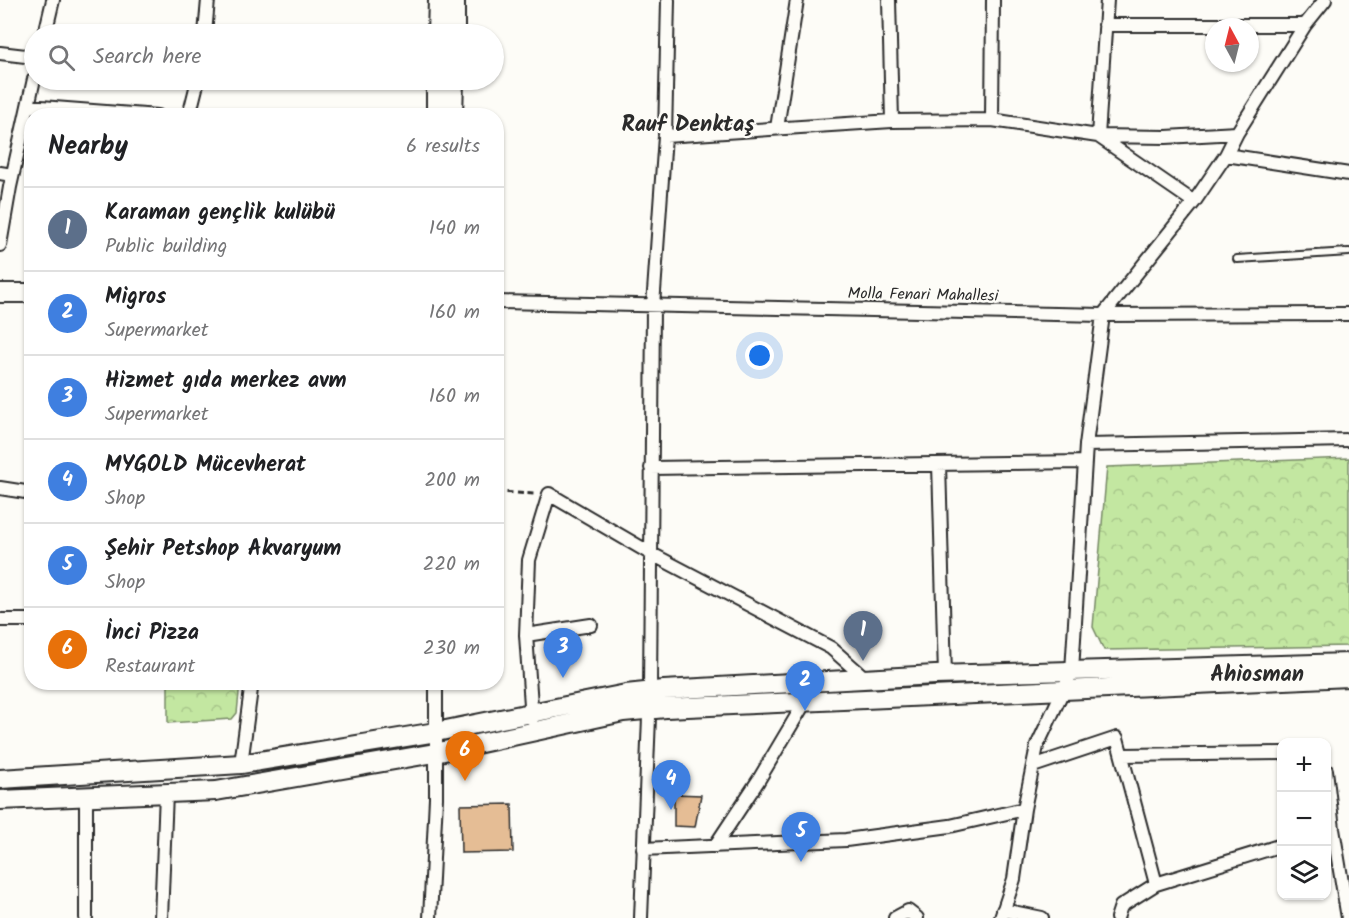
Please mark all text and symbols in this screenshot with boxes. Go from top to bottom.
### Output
north arrow [1205,18,1259,72]
search box [24,24,504,90]
text: Search here [93,40,201,75]
icon: search [45,41,78,74]
district label: Rauf Denktaş [621,108,755,143]
text: Nearby [48,126,128,168]
text: 6 results [406,131,480,163]
text: Karaman gençlik kulübü [105,196,335,231]
text: 1 [64,213,71,245]
text: 140 m [429,213,480,245]
text: Public building [105,231,227,263]
text: Migros [105,280,166,315]
street label: Molla Fenari Mahallesi [847,281,1000,309]
text: 2 [62,297,73,329]
text: 160 m [429,297,480,329]
text: Supermarket [105,315,208,347]
your location [745,341,774,370]
text: Hizmet gıda merkez avm [105,364,346,399]
text: 3 [62,381,73,413]
text: 160 m [429,381,480,413]
text: Supermarket [105,399,208,431]
text: MYGOLD Mücevherat [105,448,306,483]
text: 4 [62,465,73,497]
text: 200 m [424,465,480,497]
text: Shop [105,483,145,515]
text: Şehir Petshop Akvaryum [105,532,341,567]
text: 5 [62,549,73,581]
text: 220 m [423,549,480,581]
text: Shop [105,567,145,599]
pin: 1 [844,612,882,661]
text: İnci Pizza [105,616,199,651]
pin: 3 [544,628,582,678]
text: 6 [62,633,73,665]
text: 230 m [423,633,480,665]
text: Restaurant [105,651,195,683]
district label: Ahiosman [1210,658,1304,693]
pin: 2 [786,662,824,711]
pin: 6 [446,732,484,781]
map controls [1277,738,1331,900]
button: + [1277,738,1331,792]
pin: 4 [652,760,690,810]
button: − [1277,792,1331,846]
pin: 5 [782,812,820,862]
button: layers [1277,846,1331,900]

